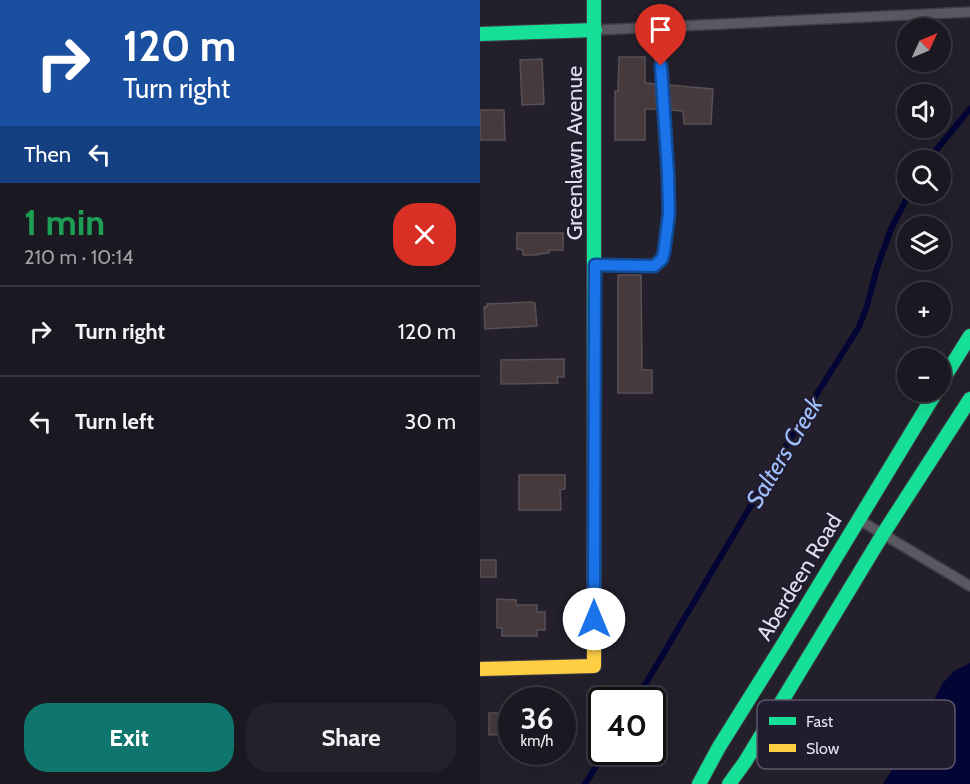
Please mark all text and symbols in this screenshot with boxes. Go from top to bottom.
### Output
pin [635,4,686,66]
icon: arrive [644,13,677,46]
north arrow [897,18,951,72]
map controls [897,18,951,402]
text: 120 m [123,20,236,72]
icon: right [24,24,102,102]
street label: Greenlawn Avenue [561,66,588,240]
text: Turn right [123,72,230,105]
button: sound [897,84,951,138]
icon: left [83,138,116,171]
text: Then [24,141,71,168]
button: search [897,150,951,204]
text: 1 min [24,200,105,244]
button: close [393,203,456,266]
button: layers [897,216,951,270]
text: 210 m · 10:14 [24,245,133,269]
button: + [897,282,951,336]
icon: right [24,315,57,348]
text: Turn right [75,318,165,345]
text: 120 m [398,318,456,345]
button: − [897,348,951,402]
water label: Salters Creek [740,391,829,513]
icon: left [24,405,57,438]
text: Turn left [75,408,154,435]
text: 30 m [404,408,456,435]
street label: Aberdeen Road [750,509,848,645]
position arrow [562,587,626,651]
speed limit sign: 40 [588,687,666,765]
text: 36 [520,700,554,737]
legend [757,700,955,769]
button: Exit [24,703,234,772]
button: Share [246,703,456,772]
text: Fast [806,712,834,731]
text: km/h [521,732,553,750]
text: Slow [806,739,840,758]

